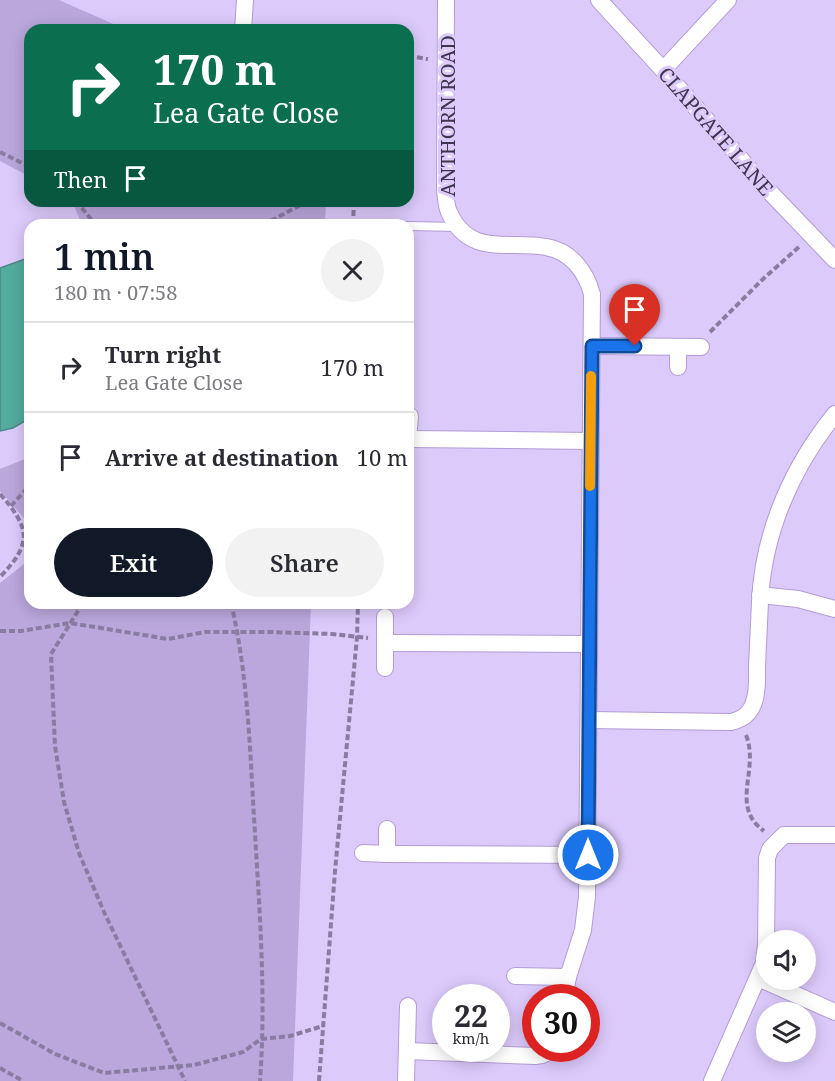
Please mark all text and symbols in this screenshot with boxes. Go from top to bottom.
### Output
street label: ANTHORN ROAD [434,35,461,197]
text: 170 m [153,40,277,97]
icon: right [54,48,132,126]
street label: CLAPGATE LANE [653,61,779,201]
text: Lea Gate Close [153,94,339,131]
icon: arrive [119,162,152,195]
text: Then [54,164,107,194]
text: 1 min [54,232,155,281]
button: close [321,239,384,302]
text: 180 m · 07:58 [54,279,177,306]
pin [609,284,660,346]
icon: arrive [618,293,651,326]
text: Turn right [105,339,221,369]
icon: right [54,351,87,384]
text: 170 m [321,352,384,382]
text: Lea Gate Close [105,369,243,396]
icon: arrive [54,441,87,474]
text: Arrive at destination [105,442,339,472]
text: 10 m [357,442,408,472]
button: Exit [54,528,213,597]
button: Share [225,528,384,597]
position arrow [556,823,620,887]
map controls [756,930,816,1062]
button: sound [756,930,816,990]
speed limit sign: 30 [522,984,600,1062]
text: 22 [454,995,488,1036]
button: layers [756,1002,816,1062]
text: km/h [453,1028,489,1048]

